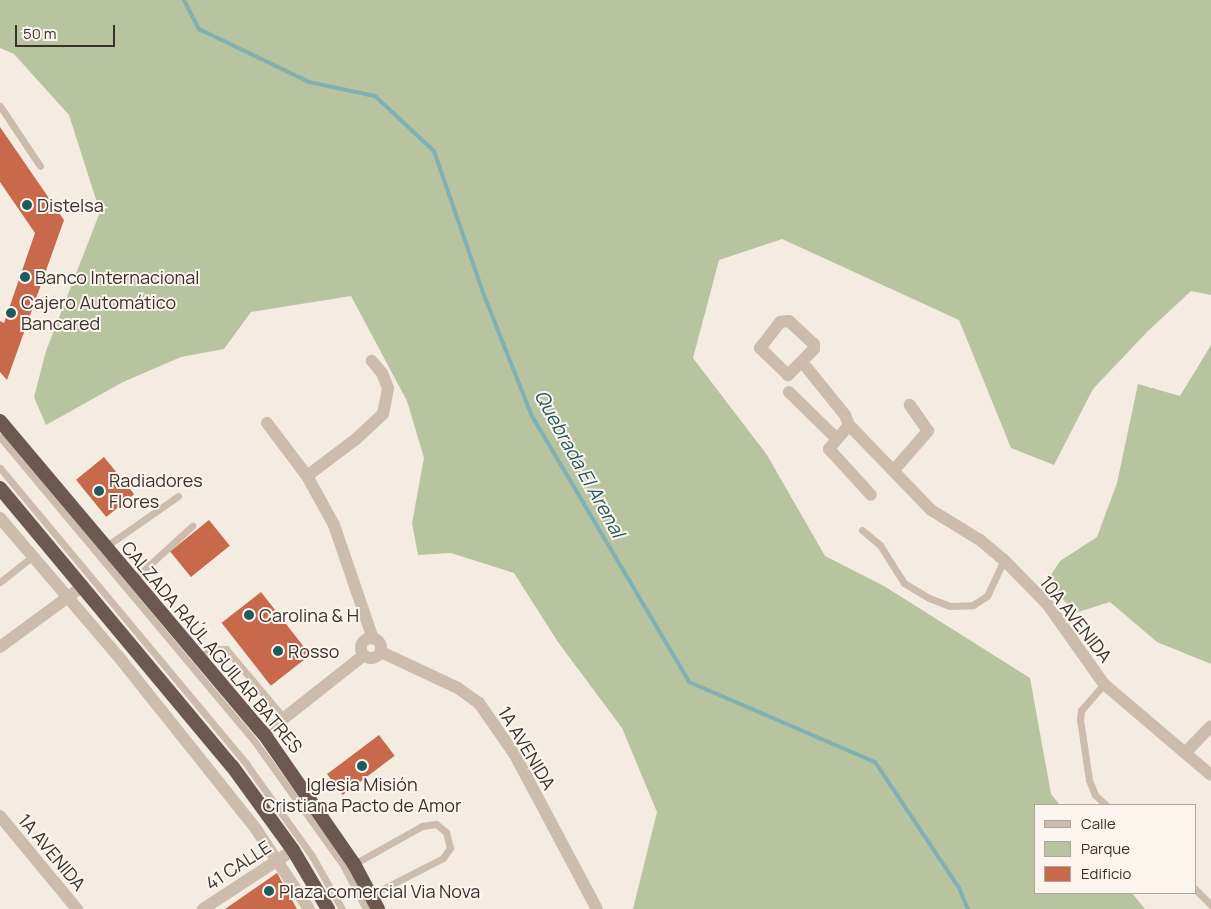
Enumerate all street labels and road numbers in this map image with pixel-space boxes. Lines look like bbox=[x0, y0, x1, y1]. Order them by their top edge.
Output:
street label: CALZADA RAÚL AGUILAR BATRES bbox=[117, 536, 307, 758]
street label: 10A AVENIDA bbox=[1035, 571, 1117, 667]
street label: 1A AVENIDA bbox=[494, 703, 560, 793]
street label: 1A AVENIDA bbox=[14, 809, 90, 895]
street label: 41 CALLE bbox=[201, 836, 275, 894]

